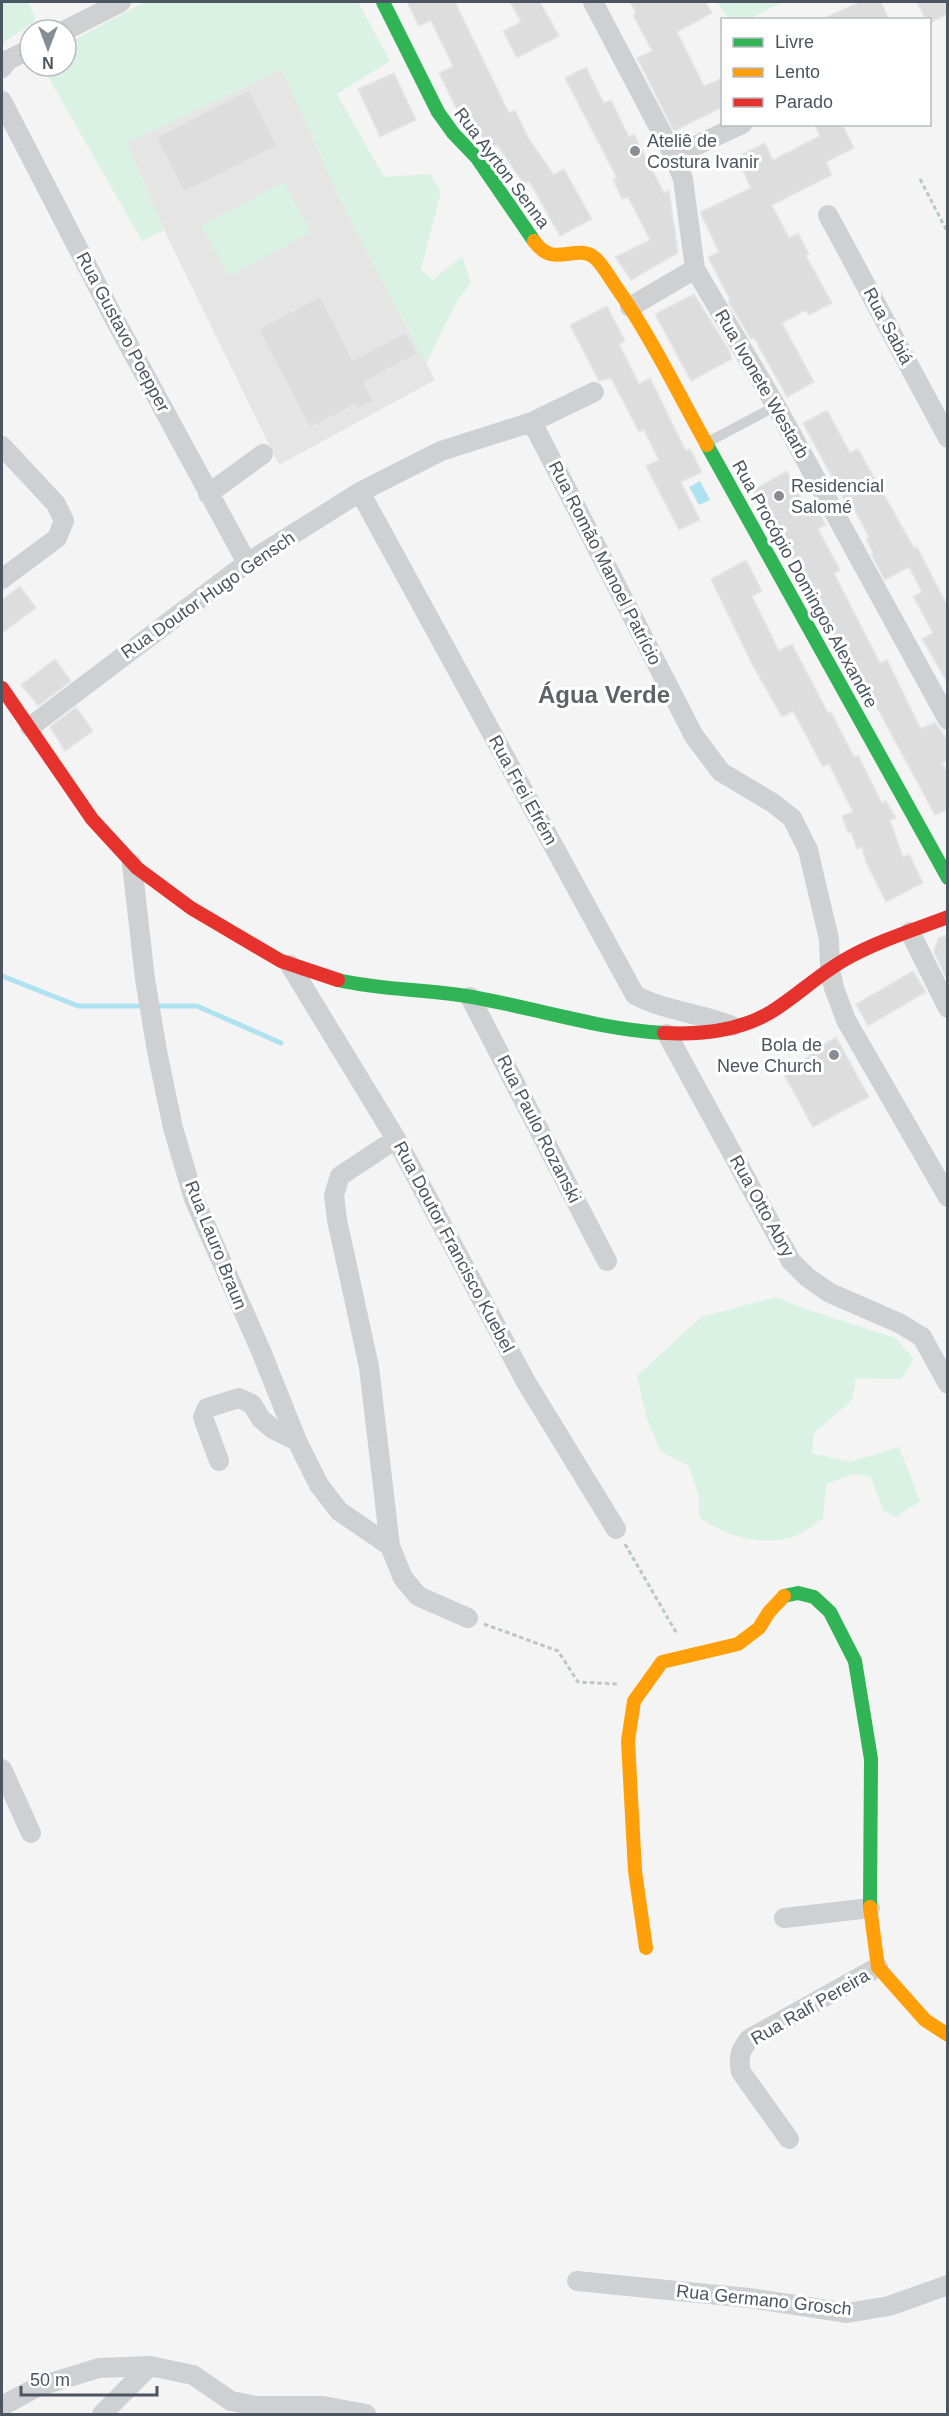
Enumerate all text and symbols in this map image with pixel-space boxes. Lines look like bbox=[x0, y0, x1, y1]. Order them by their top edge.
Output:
north arrow bbox=[18, 18, 78, 78]
legend bbox=[721, 18, 931, 126]
text: Livre bbox=[775, 32, 814, 52]
text: N bbox=[42, 54, 54, 71]
text: Lento bbox=[775, 62, 820, 82]
text: Parado bbox=[775, 92, 833, 112]
street label: Rua Ayrton Senna bbox=[450, 104, 554, 233]
place label: Ateliê de Costura Ivanir bbox=[647, 131, 759, 172]
marker: Ateliê de Costura Ivanir bbox=[628, 144, 642, 158]
street label: Rua Gustavo Poepper bbox=[72, 249, 174, 415]
street label: Rua Sabiá bbox=[859, 284, 917, 369]
street label: Rua Ivonete Westarb bbox=[711, 306, 813, 462]
street label: Rua Procópio Domingos Alexandre bbox=[728, 457, 882, 711]
street label: Rua Romão Manoel Patrício bbox=[545, 458, 665, 668]
place label: Residencial Salomé bbox=[791, 476, 884, 517]
marker: Residencial Salomé bbox=[772, 489, 786, 503]
street label: Rua Doutor Hugo Gensch bbox=[117, 527, 299, 663]
district label: Água Verde bbox=[538, 681, 670, 708]
street label: Rua Frei Efrém bbox=[485, 732, 561, 848]
place label: Bola de Neve Church bbox=[717, 1035, 822, 1076]
marker: Bola de Neve Church bbox=[827, 1048, 841, 1062]
street label: Rua Paulo Rozanski bbox=[493, 1052, 585, 1206]
street label: Rua Doutor Francisco Kuebel bbox=[390, 1138, 518, 1356]
street label: Rua Otto Abry bbox=[726, 1152, 798, 1260]
street label: Rua Lauro Braun bbox=[181, 1178, 251, 1312]
street label: Rua Ralf Pereira bbox=[747, 1965, 873, 2049]
street label: Rua Germano Grosch bbox=[675, 2281, 853, 2319]
scale bar bbox=[21, 2359, 158, 2397]
text: 50 m bbox=[30, 2370, 70, 2390]

